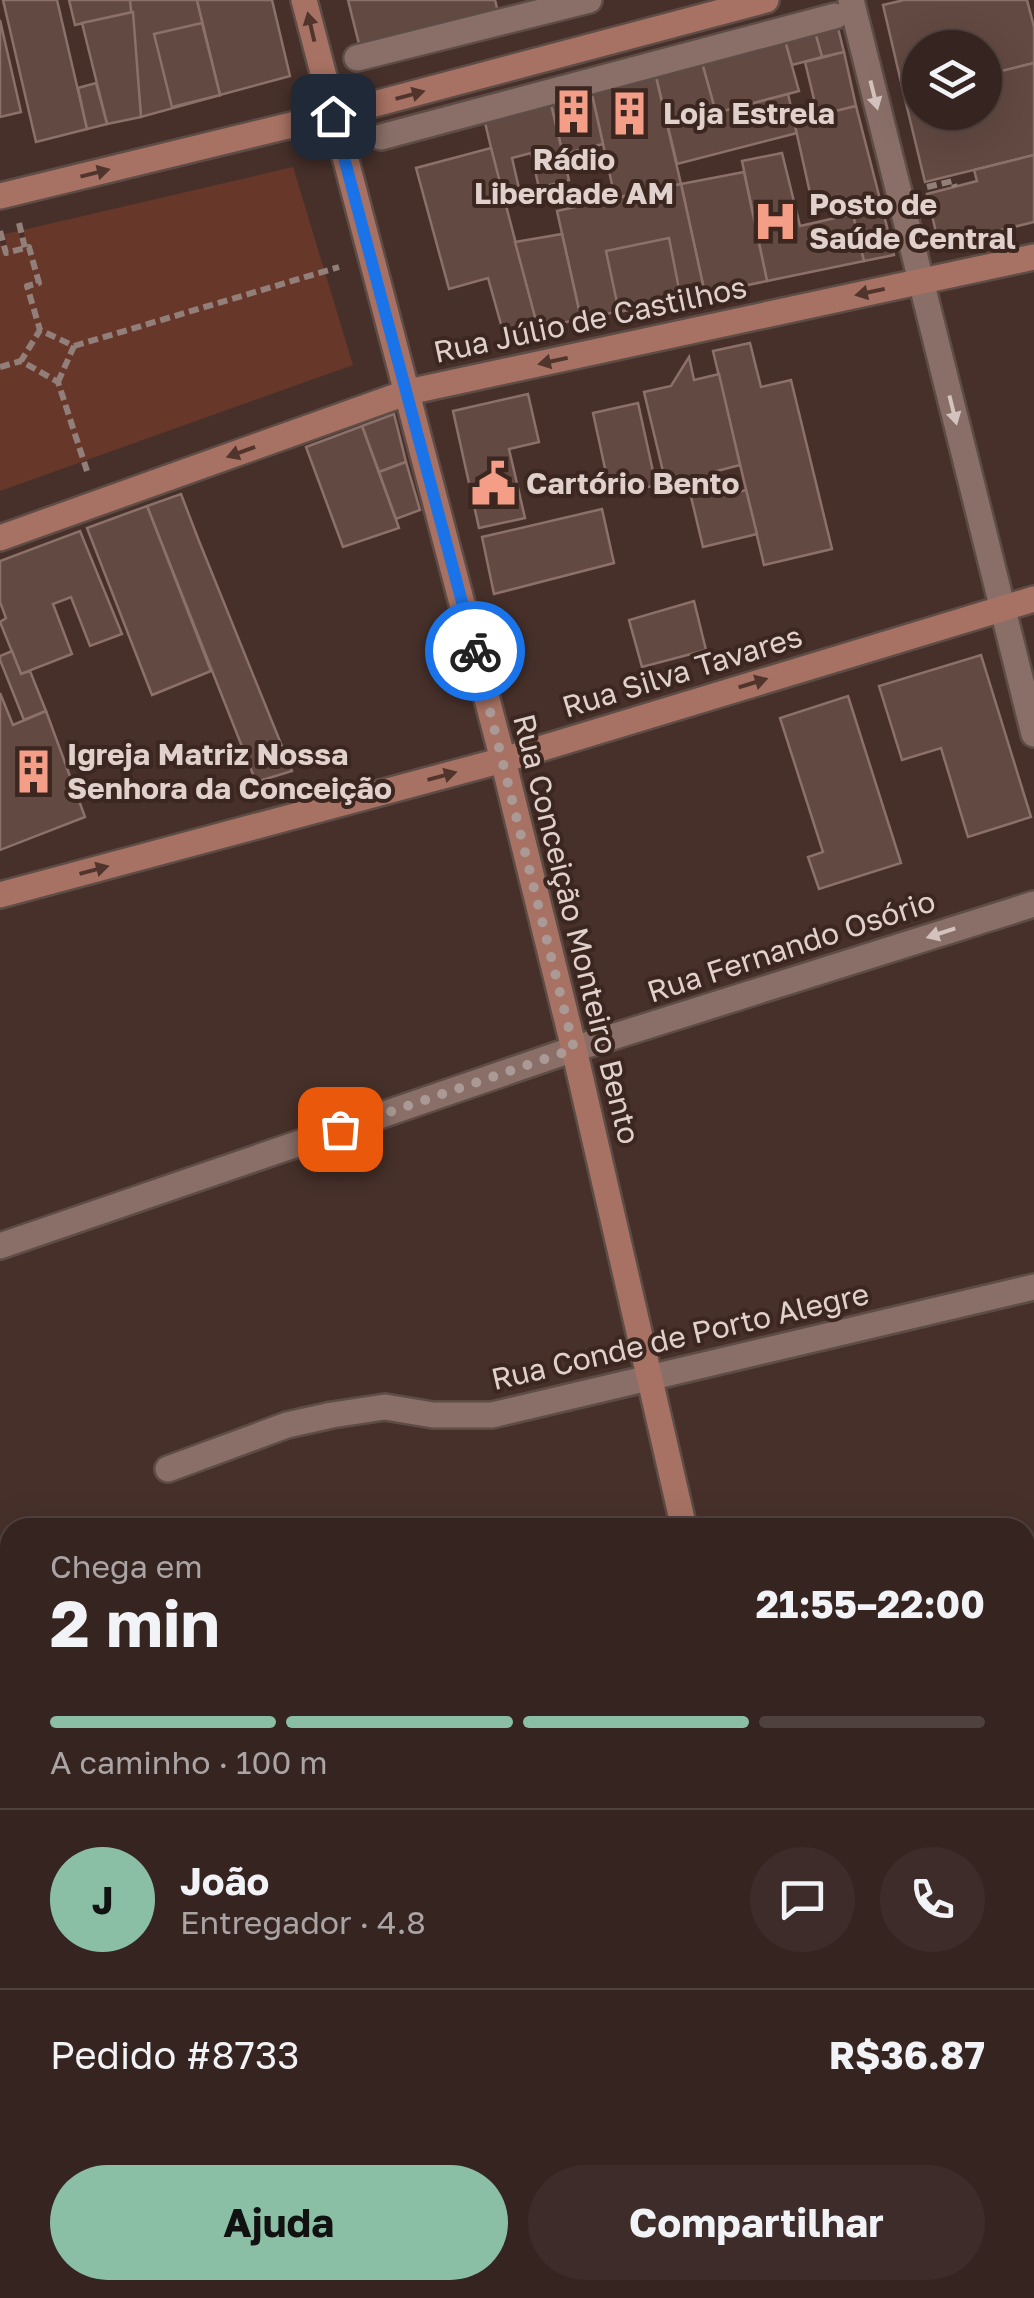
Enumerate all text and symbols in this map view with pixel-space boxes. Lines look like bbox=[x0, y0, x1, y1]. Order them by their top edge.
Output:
one-way arrow bbox=[303, 11, 318, 42]
map controls bbox=[902, 30, 1002, 130]
button: layers bbox=[902, 30, 1002, 130]
pin bbox=[291, 74, 376, 159]
one-way arrow bbox=[867, 80, 883, 111]
one-way arrow bbox=[395, 86, 426, 102]
building icon: Rádio Liberdade AM bbox=[550, 88, 598, 136]
icon: home bbox=[306, 89, 361, 144]
building icon: Loja Estrela bbox=[606, 89, 654, 137]
place label: Loja Estrela bbox=[663, 95, 835, 131]
place label: Rádio Liberdade AM bbox=[474, 141, 674, 211]
one-way arrow bbox=[80, 165, 111, 180]
place label: Posto de Saúde Central bbox=[809, 186, 1016, 256]
hospital icon: Posto de Saúde Central bbox=[752, 197, 800, 245]
street label: Rua Júlio de Castilhos bbox=[430, 268, 750, 370]
one-way arrow bbox=[854, 285, 885, 300]
one-way arrow bbox=[537, 354, 568, 369]
one-way arrow bbox=[945, 395, 961, 426]
one-way arrow bbox=[226, 445, 256, 460]
public building icon: Cartório Bento bbox=[469, 459, 517, 507]
place label: Cartório Bento bbox=[526, 465, 739, 501]
courier bbox=[425, 601, 525, 701]
street label: Rua Silva Tavares bbox=[558, 617, 806, 725]
icon: bike bbox=[448, 624, 503, 679]
one-way arrow bbox=[738, 675, 769, 690]
street label: Rua Conceição Monteiro Bento bbox=[506, 710, 648, 1148]
place label: Igreja Matriz Nossa Senhora da Conceição bbox=[67, 736, 392, 806]
building icon: Igreja Matriz Nossa Senhora da Conceição bbox=[10, 747, 58, 795]
one-way arrow bbox=[427, 768, 458, 784]
one-way arrow bbox=[79, 861, 110, 877]
street label: Rua Fernando Osório bbox=[642, 882, 940, 1010]
one-way arrow bbox=[925, 926, 956, 941]
pin bbox=[298, 1087, 383, 1172]
icon: bag bbox=[313, 1102, 368, 1157]
street label: Rua Conde de Porto Alegre bbox=[488, 1275, 872, 1397]
text: Chega em bbox=[50, 1547, 203, 1585]
text: 21:55–22:00 bbox=[756, 1581, 985, 1626]
text: 2 min bbox=[50, 1583, 220, 1661]
text: A caminho · 100 m bbox=[50, 1743, 328, 1781]
button: chat bbox=[750, 1847, 855, 1952]
button: phone bbox=[880, 1847, 985, 1952]
text: João bbox=[180, 1858, 269, 1903]
text: J bbox=[92, 1877, 113, 1922]
text: Entregador · 4.8 bbox=[180, 1903, 426, 1941]
text: Pedido #8733 bbox=[50, 2032, 299, 2077]
text: R$36.87 bbox=[829, 2032, 985, 2077]
button: Ajuda bbox=[50, 2165, 508, 2280]
button: Compartilhar bbox=[528, 2165, 985, 2280]

